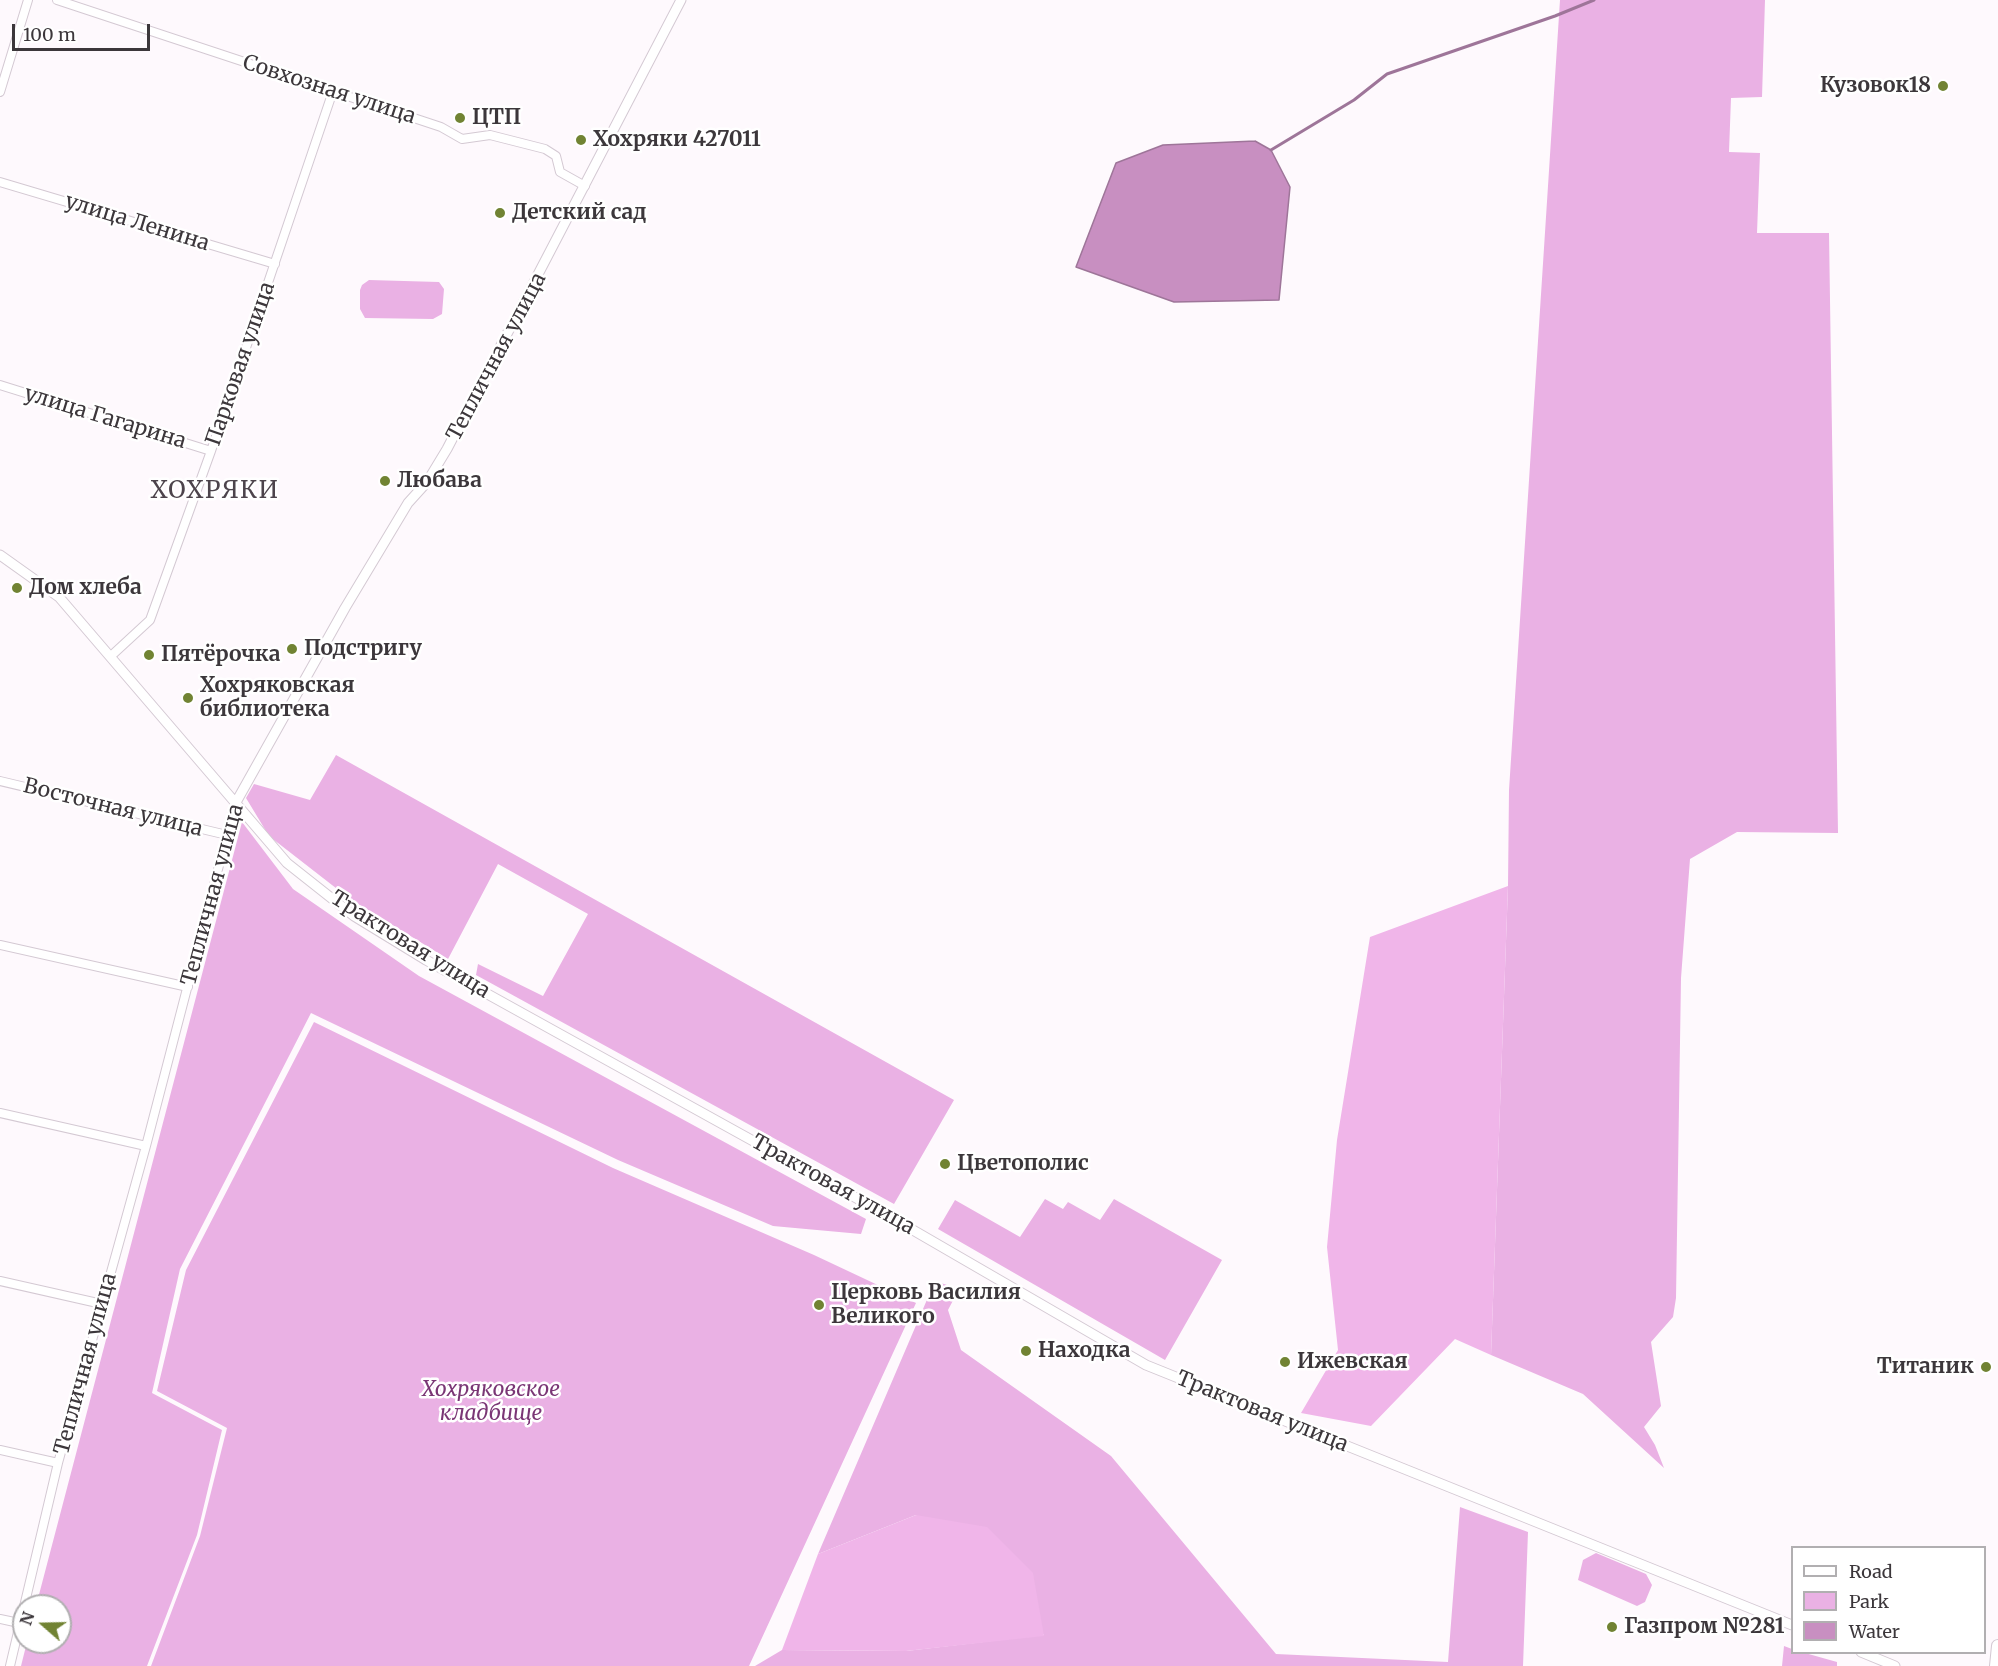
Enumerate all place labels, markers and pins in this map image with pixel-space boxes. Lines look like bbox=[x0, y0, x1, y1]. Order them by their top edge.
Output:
place label: Кузовок18 bbox=[1820, 73, 1931, 99]
marker: Кузовок18 bbox=[1936, 79, 1950, 93]
place label: ЦТП bbox=[472, 105, 521, 131]
marker: ЦТП bbox=[453, 111, 467, 125]
place label: Хохряки 427011 bbox=[593, 127, 761, 153]
marker: Хохряки 427011 bbox=[574, 133, 588, 147]
place label: Детский сад bbox=[512, 200, 647, 226]
marker: Детский сад bbox=[493, 206, 507, 220]
place label: Любава bbox=[397, 468, 482, 494]
marker: Любава bbox=[378, 474, 392, 488]
place label: Дом хлеба bbox=[29, 575, 142, 601]
marker: Дом хлеба bbox=[10, 581, 24, 595]
place label: Подстригу bbox=[304, 636, 422, 662]
place label: Пятёрочка bbox=[161, 642, 280, 668]
marker: Подстригу bbox=[285, 642, 299, 656]
marker: Пятёрочка bbox=[142, 648, 156, 662]
place label: Хохряковская библиотека bbox=[200, 673, 355, 723]
marker: Хохряковская библиотека bbox=[181, 691, 195, 705]
place label: Цветополис bbox=[957, 1151, 1089, 1177]
marker: Цветополис bbox=[938, 1157, 952, 1171]
place label: Церковь Василия Великого bbox=[831, 1280, 1021, 1330]
marker: Церковь Василия Великого bbox=[812, 1298, 826, 1312]
place label: Находка bbox=[1038, 1338, 1131, 1364]
marker: Находка bbox=[1019, 1344, 1033, 1358]
place label: Ижевская bbox=[1297, 1349, 1408, 1375]
place label: Титаник bbox=[1877, 1354, 1974, 1380]
marker: Ижевская bbox=[1278, 1355, 1292, 1369]
marker: Титаник bbox=[1979, 1360, 1993, 1374]
place label: Газпром №281 bbox=[1624, 1614, 1785, 1640]
marker: Газпром №281 bbox=[1605, 1620, 1619, 1634]

